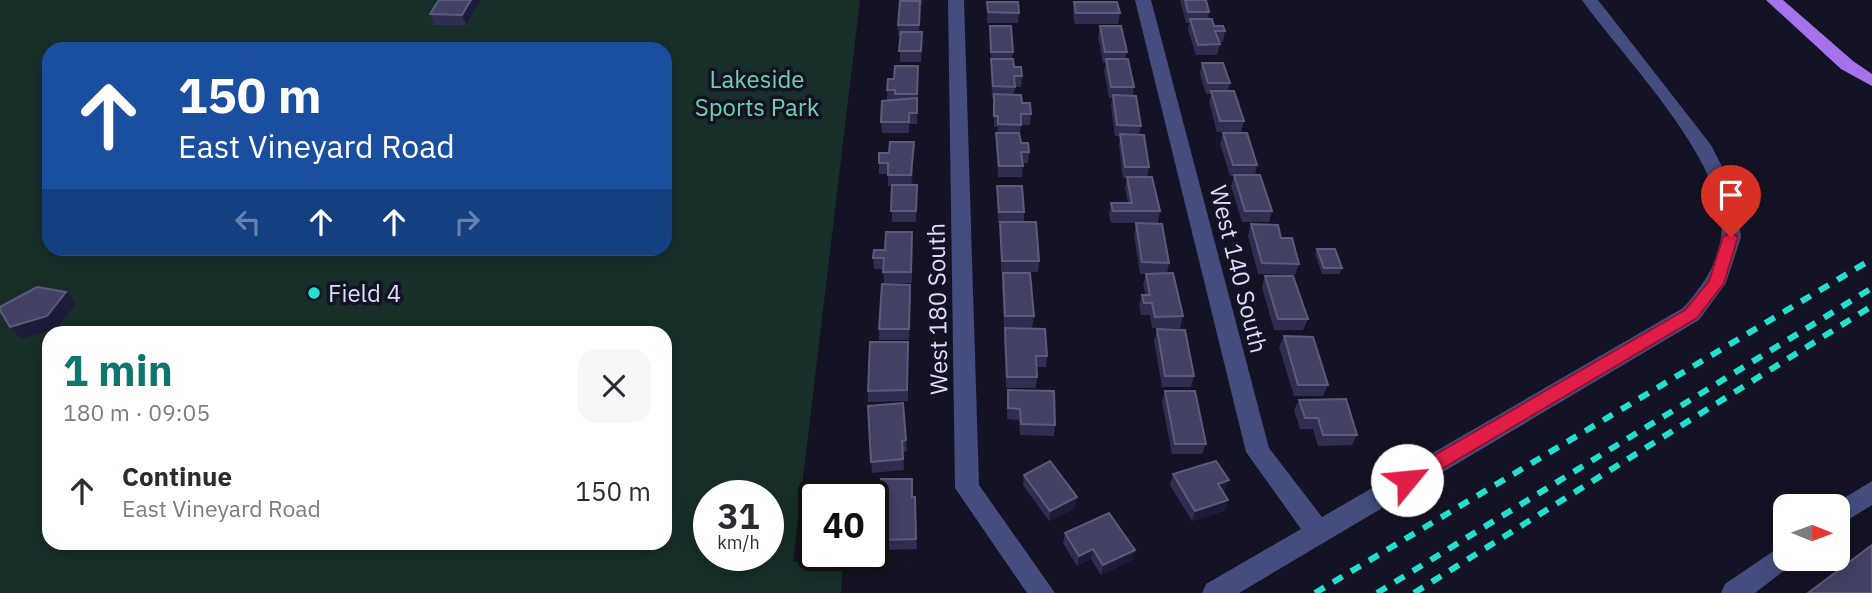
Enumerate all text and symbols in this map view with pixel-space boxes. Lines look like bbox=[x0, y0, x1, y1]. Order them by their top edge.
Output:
text: 150 m bbox=[178, 63, 322, 126]
park label: Lakeside Sports Park bbox=[695, 63, 820, 123]
icon: ahead bbox=[63, 70, 154, 161]
text: East Vineyard Road bbox=[178, 125, 455, 167]
pin bbox=[1701, 165, 1761, 237]
icon: arrive bbox=[1712, 176, 1750, 214]
street label: West 140 South bbox=[1203, 182, 1275, 356]
icon: left bbox=[229, 203, 267, 241]
icon: ahead bbox=[302, 203, 340, 241]
icon: ahead bbox=[375, 203, 413, 241]
icon: right bbox=[448, 203, 486, 241]
street label: West 180 South bbox=[920, 223, 954, 395]
place label: Field 4 bbox=[328, 277, 401, 309]
marker: Field 4 bbox=[306, 285, 322, 301]
text: 1 min bbox=[63, 343, 173, 398]
button: close bbox=[577, 349, 651, 423]
text: 180 m · 09:05 bbox=[63, 397, 210, 427]
position arrow bbox=[1370, 443, 1444, 517]
text: Continue bbox=[122, 459, 232, 493]
icon: ahead bbox=[63, 472, 101, 510]
text: 150 m bbox=[575, 474, 651, 508]
speed limit sign: 40 bbox=[798, 480, 889, 571]
text: East Vineyard Road bbox=[122, 493, 321, 523]
text: 31 bbox=[717, 493, 760, 539]
north arrow bbox=[1773, 494, 1850, 570]
map controls bbox=[1773, 494, 1850, 571]
text: km/h bbox=[717, 531, 760, 554]

